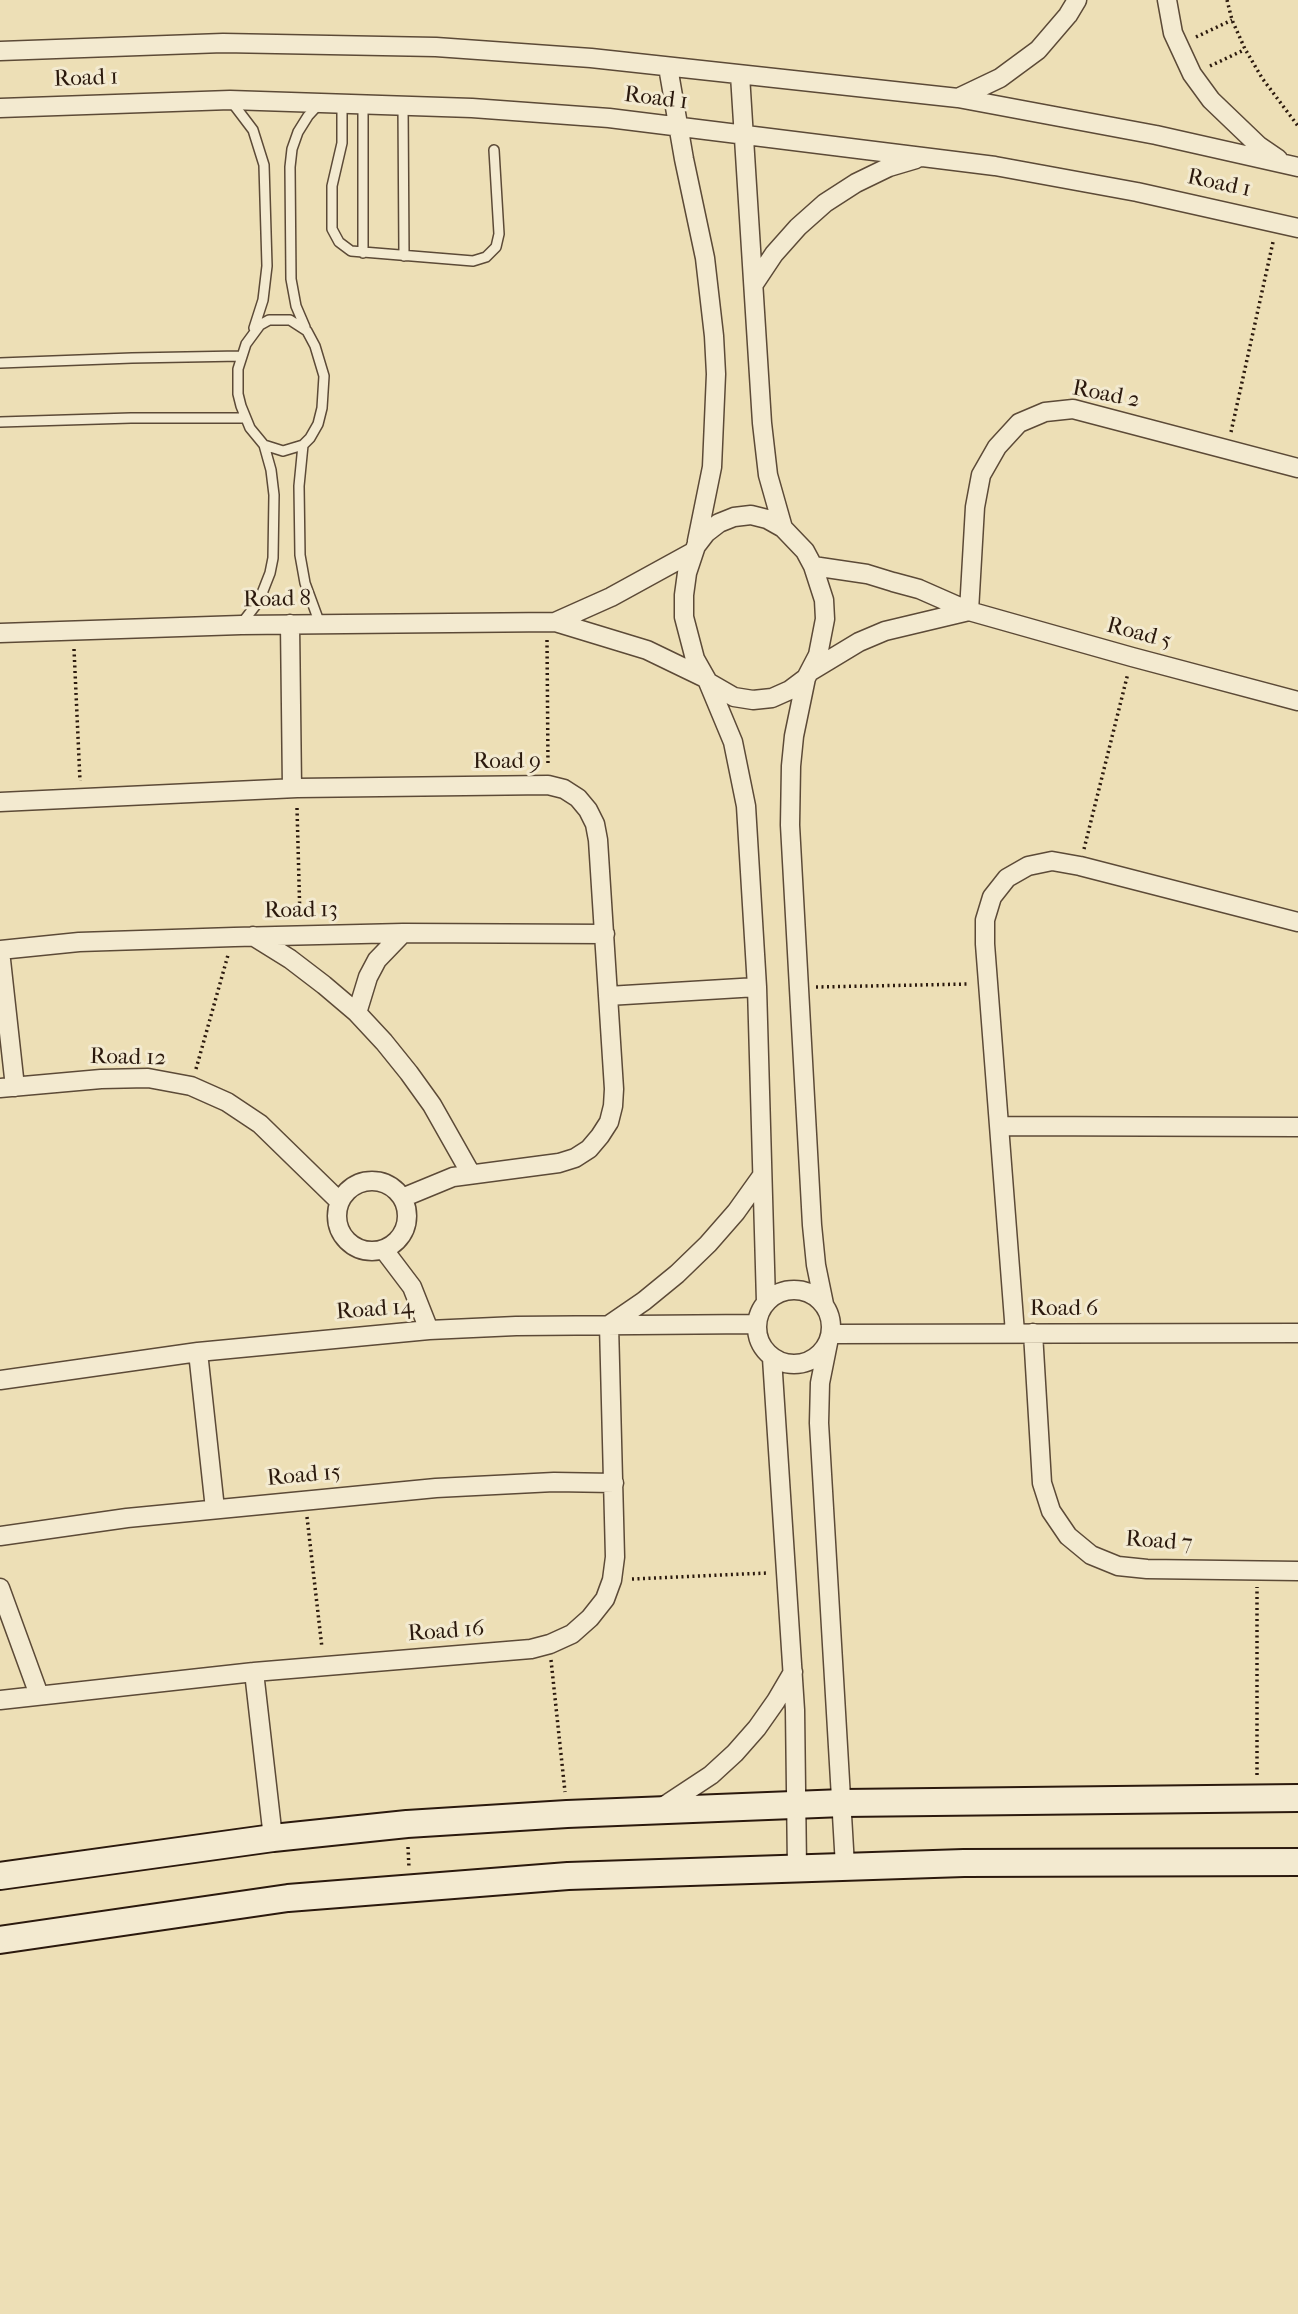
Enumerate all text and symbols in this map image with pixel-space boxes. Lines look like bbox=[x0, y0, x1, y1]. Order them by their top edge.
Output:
street label: Road 1 bbox=[53, 64, 119, 94]
street label: Road 1 bbox=[622, 81, 690, 117]
street label: Road 1 bbox=[1185, 164, 1253, 204]
street label: Road 2 bbox=[1070, 375, 1142, 415]
street label: Road 8 bbox=[243, 586, 311, 614]
street label: Road 5 bbox=[1104, 612, 1174, 656]
street label: Road 9 bbox=[473, 748, 541, 776]
street label: Road 13 bbox=[264, 897, 338, 925]
street label: Road 12 bbox=[90, 1044, 166, 1072]
street label: Road 14 bbox=[335, 1294, 415, 1326]
street label: Road 6 bbox=[1030, 1295, 1098, 1323]
street label: Road 15 bbox=[266, 1459, 342, 1493]
street label: Road 7 bbox=[1125, 1526, 1193, 1558]
street label: Road 16 bbox=[407, 1616, 485, 1648]

